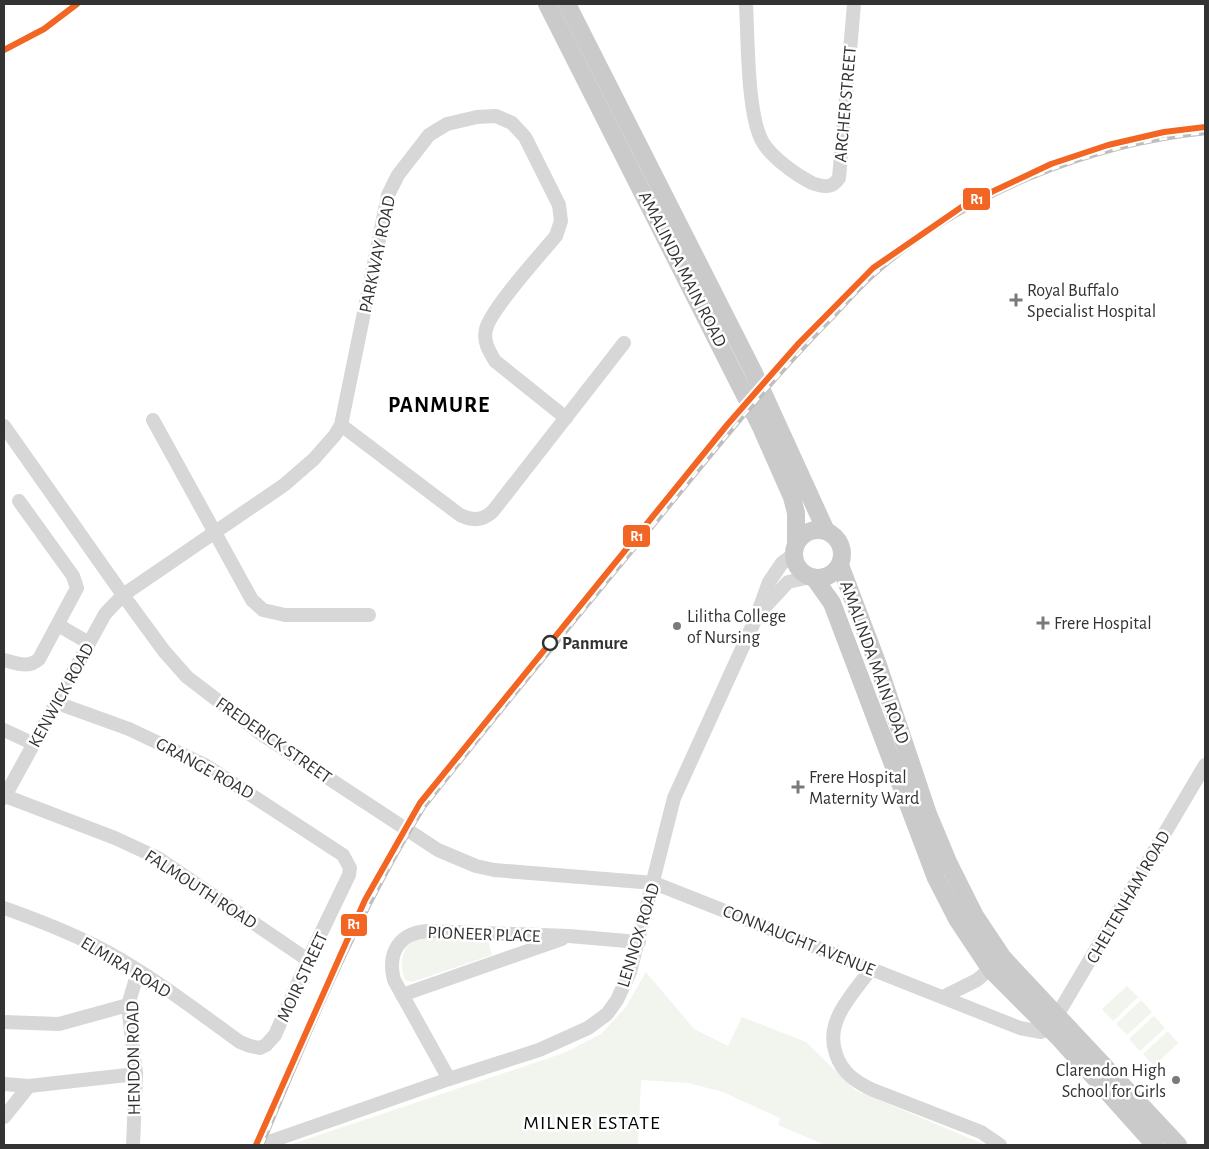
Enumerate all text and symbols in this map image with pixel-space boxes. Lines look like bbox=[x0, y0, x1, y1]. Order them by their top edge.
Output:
street label: ARCHER STREET bbox=[832, 45, 860, 163]
line badge: R1 bbox=[962, 187, 991, 211]
street label: AMALINDA MAIN ROAD bbox=[635, 189, 729, 350]
text: R1 bbox=[970, 193, 984, 207]
street label: PARKWAY ROAD bbox=[357, 194, 399, 314]
place label: Royal Buffalo Specialist Hospital bbox=[1027, 282, 1156, 321]
marker: Royal Buffalo Specialist Hospital bbox=[1009, 293, 1023, 307]
district label: PANMURE bbox=[388, 394, 490, 416]
line badge: R1 bbox=[622, 524, 651, 548]
text: R1 bbox=[630, 530, 644, 544]
street label: AMALINDA MAIN ROAD bbox=[836, 578, 912, 746]
place label: Lilitha College of Nursing bbox=[687, 608, 786, 647]
place label: Frere Hospital bbox=[1054, 615, 1152, 633]
marker: Frere Hospital bbox=[1036, 616, 1050, 630]
marker: Lilitha College of Nursing bbox=[671, 620, 683, 632]
marker: Panmure bbox=[542, 635, 558, 651]
place label: Panmure bbox=[562, 635, 628, 653]
street label: KENWICK ROAD bbox=[26, 640, 98, 751]
street label: FREDERICK STREET bbox=[212, 694, 335, 787]
street label: GRANGE ROAD bbox=[153, 735, 256, 803]
place label: Frere Hospital Maternity Ward bbox=[809, 769, 919, 808]
marker: Frere Hospital Maternity Ward bbox=[791, 780, 805, 794]
street label: CHELTENHAM ROAD bbox=[1084, 828, 1174, 967]
street label: FALMOUTH ROAD bbox=[141, 847, 260, 933]
street label: LENNOX ROAD bbox=[615, 881, 663, 990]
street label: CONNAUGHT AVENUE bbox=[720, 902, 878, 980]
line badge: R1 bbox=[340, 913, 368, 937]
text: R1 bbox=[347, 918, 361, 932]
street label: PIONEER PLACE bbox=[427, 924, 541, 946]
street label: MOIR STREET bbox=[274, 930, 332, 1025]
street label: ELMIRA ROAD bbox=[77, 934, 174, 1002]
street label: HENDON ROAD bbox=[124, 1001, 144, 1115]
place label: Clarendon High School for Girls bbox=[1056, 1062, 1166, 1101]
marker: Clarendon High School for Girls bbox=[1170, 1074, 1182, 1086]
district label: MILNER ESTATE bbox=[523, 1113, 661, 1133]

